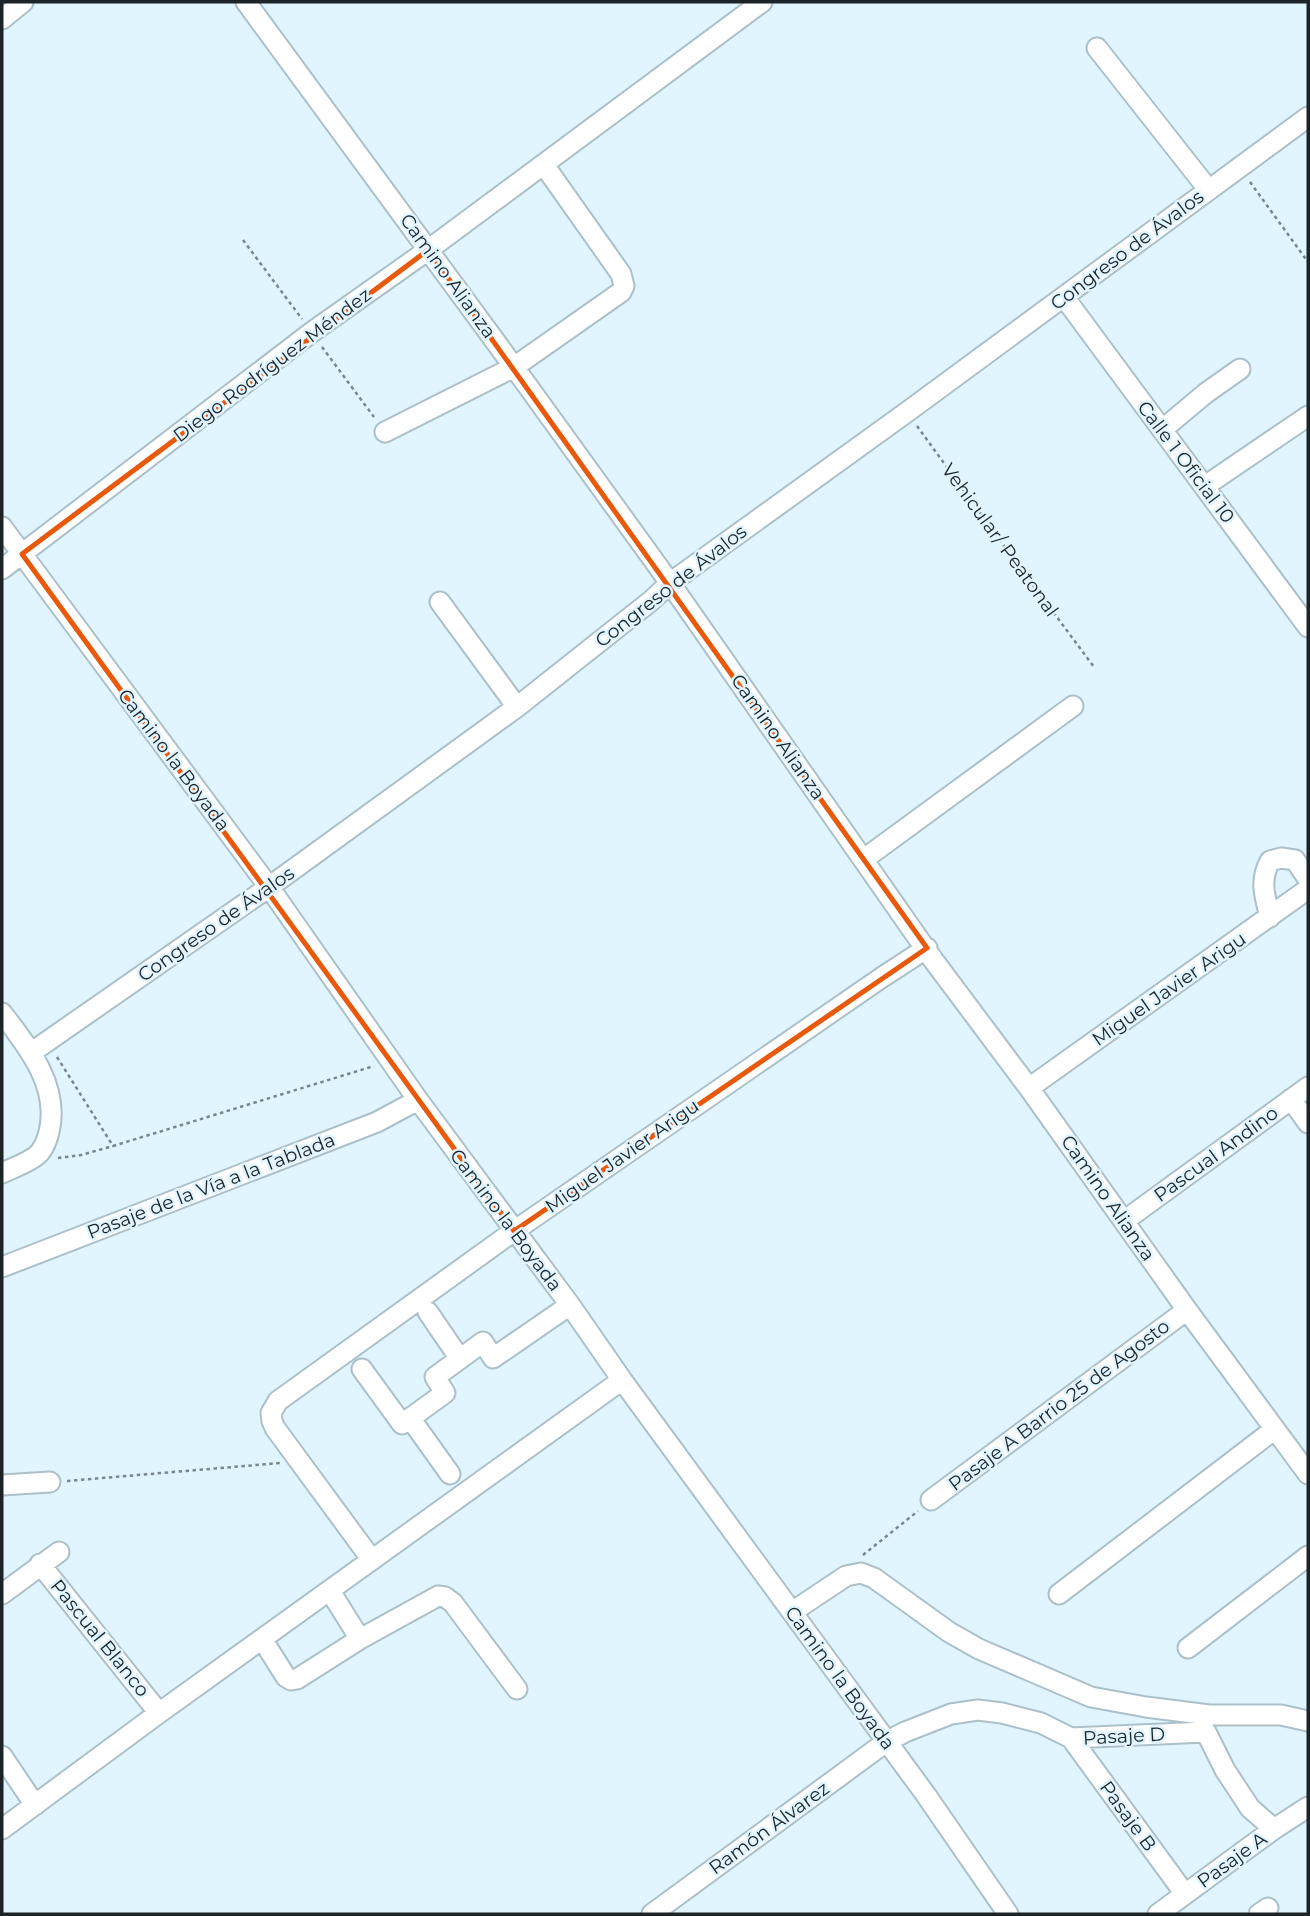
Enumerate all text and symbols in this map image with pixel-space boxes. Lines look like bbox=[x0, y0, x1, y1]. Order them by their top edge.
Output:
street label: Congreso de Ávalos bbox=[1046, 185, 1208, 315]
street label: Camino Alianza bbox=[395, 209, 501, 343]
street label: Diego Rodríguez Méndez bbox=[169, 283, 375, 447]
street label: Calle 1 Oficial 10 bbox=[1133, 396, 1239, 528]
street label: Vehicular/ Peatonal bbox=[937, 459, 1063, 621]
street label: Congreso de Ávalos bbox=[591, 520, 751, 652]
street label: Camino Alianza bbox=[726, 670, 830, 804]
street label: Camino la Boyada bbox=[113, 684, 235, 836]
street label: Congreso de Ávalos bbox=[133, 861, 299, 987]
street label: Miguel Javier Arigu bbox=[1088, 927, 1250, 1051]
street label: Miguel Javier Arigu bbox=[541, 1094, 703, 1218]
street label: Pascual Andino bbox=[1149, 1101, 1283, 1207]
street label: Pasaje de la Vía a la Tablada bbox=[84, 1128, 338, 1244]
street label: Camino Alianza bbox=[1056, 1131, 1160, 1265]
street label: Camino la Boyada bbox=[445, 1144, 567, 1296]
street label: Pasaje A Barrio 25 de Agosto bbox=[944, 1314, 1174, 1496]
street label: Pascual Blanco bbox=[46, 1575, 154, 1701]
street label: Camino la Boyada bbox=[780, 1602, 900, 1754]
street label: Pasaje D bbox=[1082, 1722, 1166, 1750]
street label: Pasaje B bbox=[1095, 1776, 1161, 1856]
street label: Ramón Álvarez bbox=[704, 1777, 834, 1879]
street label: Pasaje A bbox=[1193, 1827, 1272, 1893]

